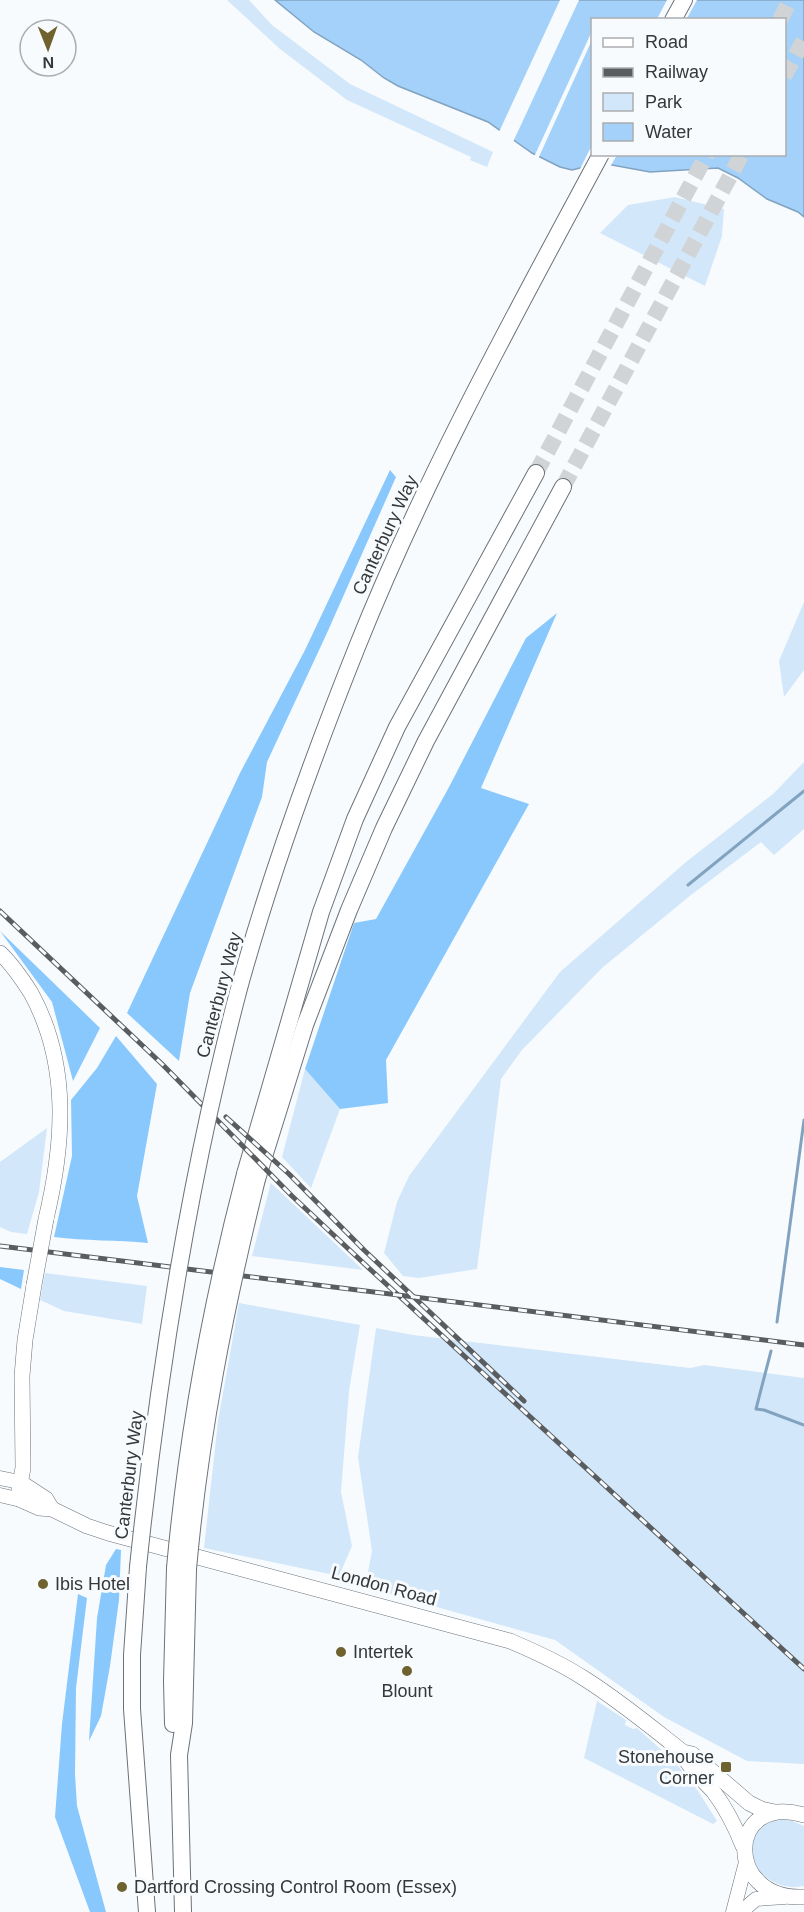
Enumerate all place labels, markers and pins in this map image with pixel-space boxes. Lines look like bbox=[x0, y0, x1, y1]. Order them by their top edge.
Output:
place label: Ibis Hotel bbox=[55, 1574, 130, 1594]
marker: Ibis Hotel bbox=[36, 1577, 50, 1591]
place label: Intertek bbox=[353, 1642, 414, 1662]
marker: Intertek bbox=[334, 1645, 348, 1659]
marker: Blount bbox=[400, 1664, 414, 1678]
place label: Blount bbox=[381, 1681, 433, 1701]
place label: Stonehouse Corner bbox=[618, 1747, 714, 1788]
marker: Stonehouse Corner bbox=[719, 1760, 733, 1774]
place label: Dartford Crossing Control Room (Essex) bbox=[134, 1877, 457, 1897]
marker: Dartford Crossing Control Room (Essex) bbox=[115, 1880, 129, 1894]

